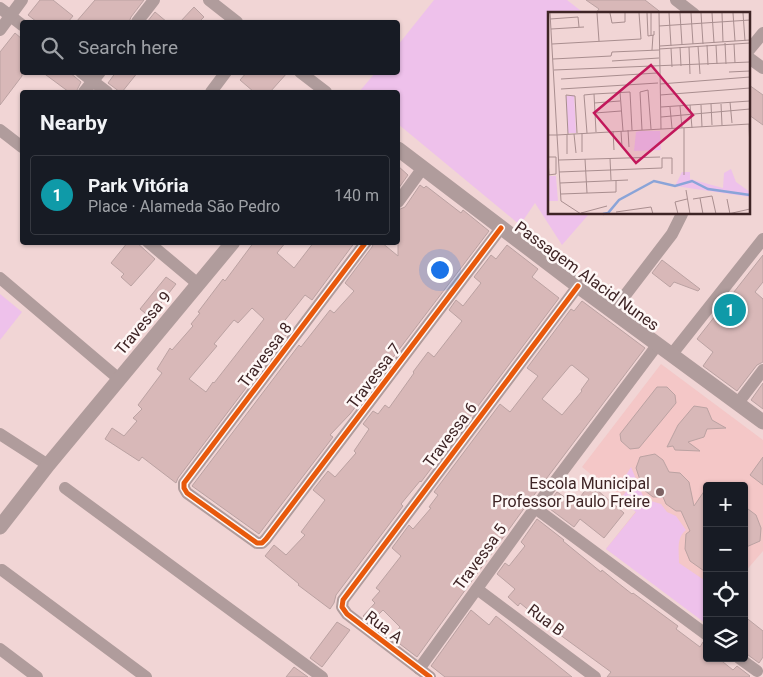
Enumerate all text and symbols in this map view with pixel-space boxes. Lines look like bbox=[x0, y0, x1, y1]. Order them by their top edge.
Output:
inset map bbox=[548, 12, 750, 215]
search box bbox=[20, 20, 400, 75]
icon: search bbox=[38, 34, 66, 62]
text: Search here bbox=[78, 36, 178, 59]
text: Nearby bbox=[40, 111, 107, 135]
text: Park Vitória bbox=[88, 174, 189, 197]
text: 1 bbox=[52, 186, 62, 205]
text: 140 m bbox=[334, 186, 379, 205]
text: Place · Alameda São Pedro bbox=[88, 197, 280, 216]
street label: Passagem Alacid Nunes bbox=[511, 217, 663, 335]
your location bbox=[427, 257, 453, 283]
street label: Travessa 9 bbox=[111, 287, 175, 359]
pin: 1 bbox=[714, 291, 746, 329]
street label: Travessa 8 bbox=[234, 319, 296, 391]
street label: Travessa 7 bbox=[343, 340, 405, 412]
street label: Travessa 6 bbox=[419, 399, 481, 471]
place label: Escola Municipal Professor Paulo Freire bbox=[492, 474, 650, 511]
map controls bbox=[703, 482, 748, 662]
button: + bbox=[703, 482, 748, 527]
marker: Escola Municipal Professor Paulo Freire bbox=[654, 486, 666, 498]
street label: Travessa 5 bbox=[450, 520, 510, 594]
button: − bbox=[703, 527, 748, 572]
button: locate bbox=[703, 572, 748, 617]
street label: Rua B bbox=[524, 600, 568, 640]
street label: Rua A bbox=[362, 607, 407, 647]
button: layers bbox=[703, 617, 748, 662]

